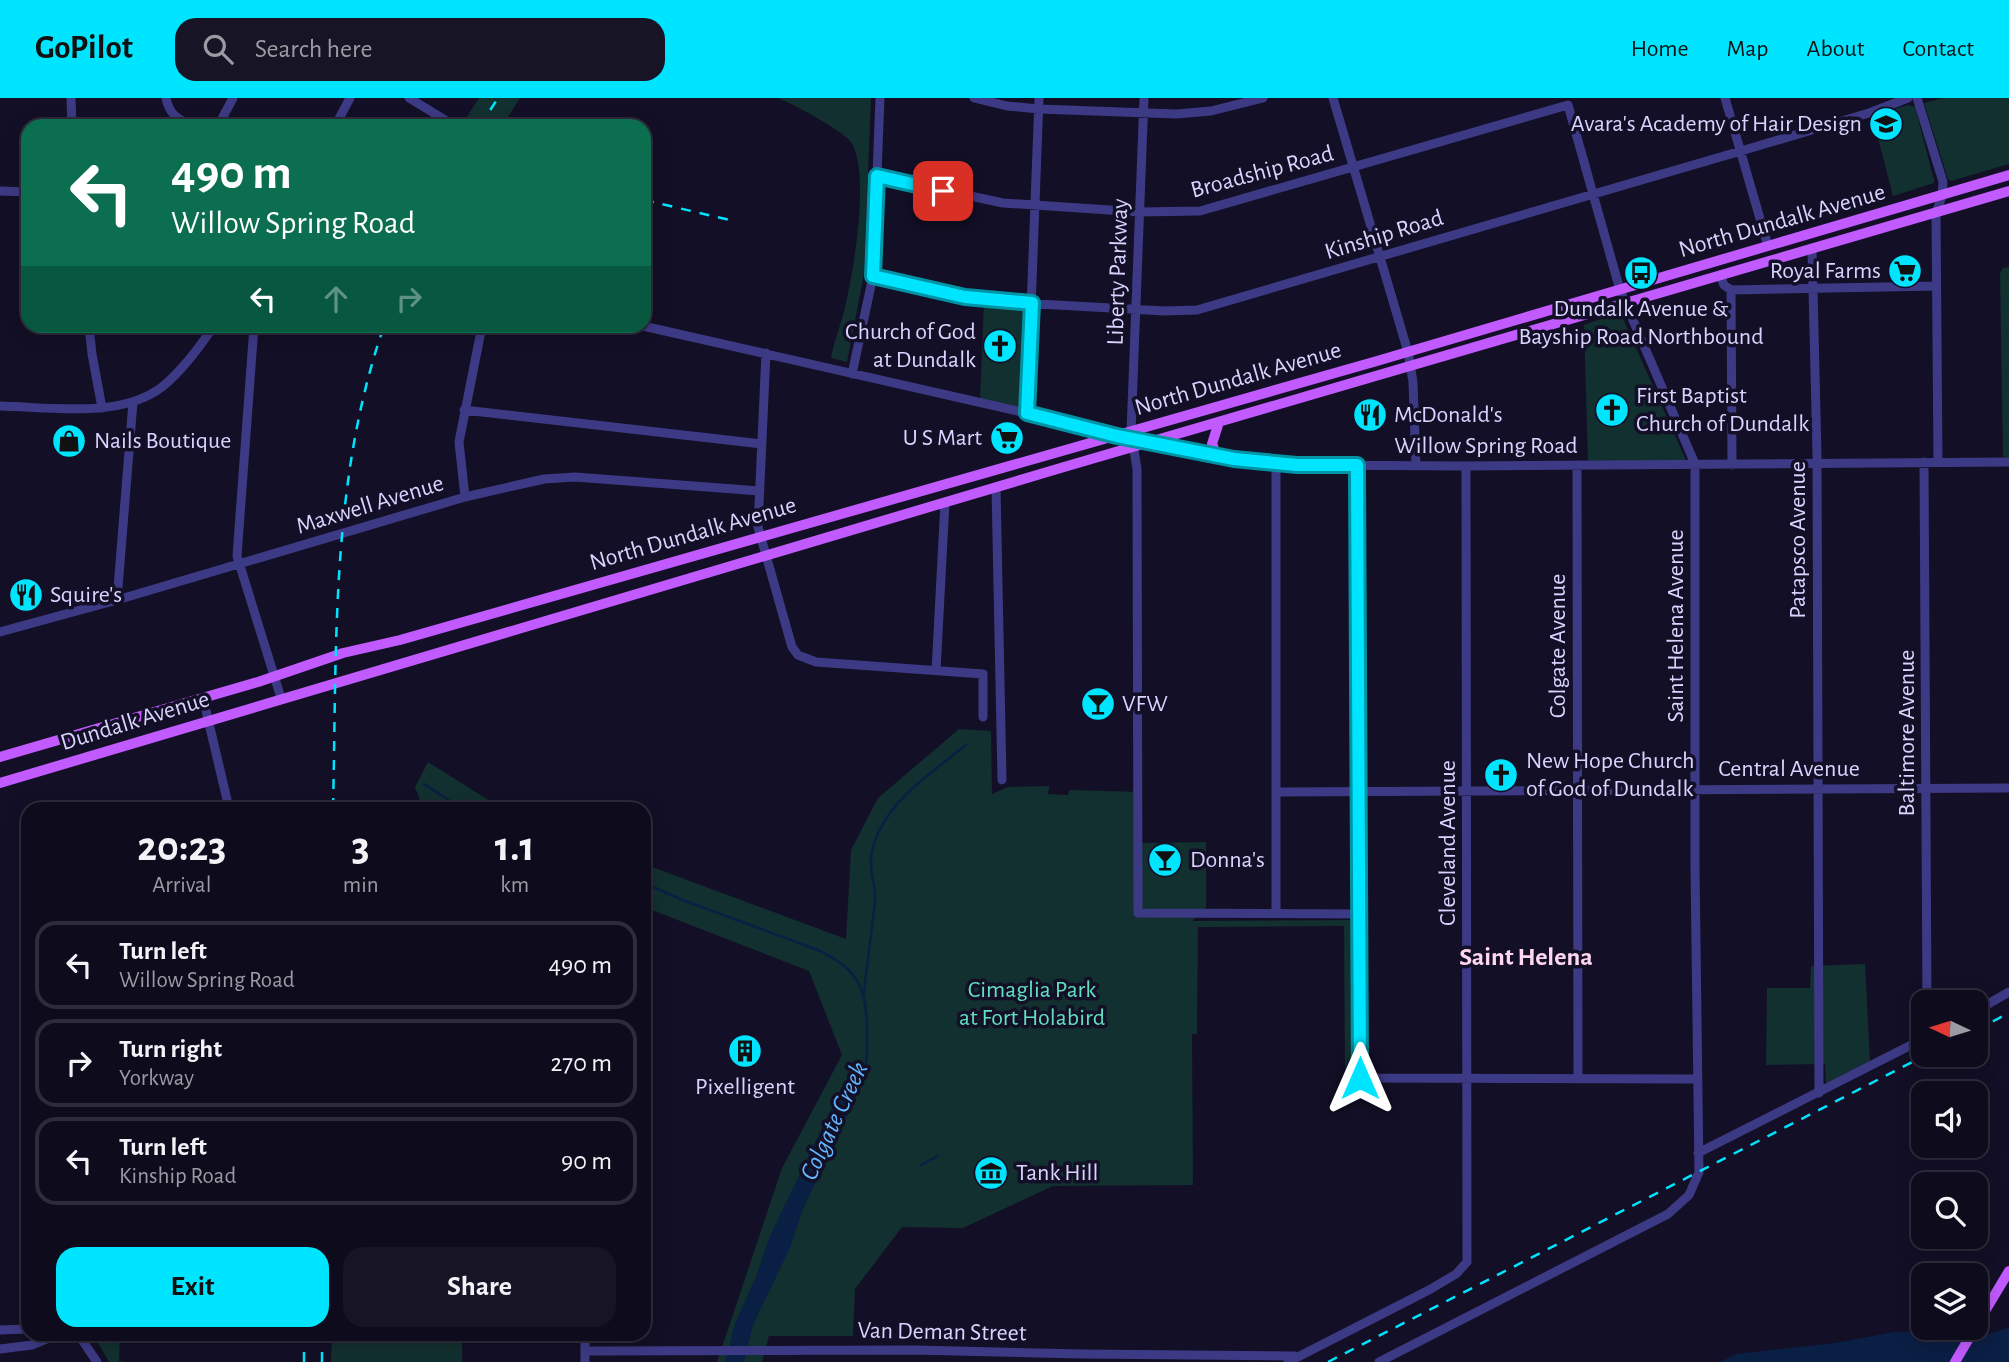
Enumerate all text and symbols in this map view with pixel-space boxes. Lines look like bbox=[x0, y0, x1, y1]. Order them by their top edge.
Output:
search box bbox=[175, 18, 665, 81]
icon: search bbox=[199, 30, 237, 68]
text: GoPilot bbox=[35, 32, 133, 65]
text: Search here bbox=[255, 36, 372, 62]
text: Home bbox=[1631, 37, 1689, 61]
text: Map bbox=[1727, 37, 1769, 61]
text: About bbox=[1807, 37, 1864, 61]
text: Contact bbox=[1902, 37, 1974, 61]
school or university icon: Avara's Academy of Hair Design bbox=[1867, 105, 1905, 143]
place label: Avara's Academy of Hair Design bbox=[1571, 112, 1862, 136]
street label: Broadship Road bbox=[1188, 141, 1336, 203]
icon: left bbox=[56, 147, 147, 238]
text: 490 m bbox=[171, 149, 292, 198]
pin bbox=[913, 161, 973, 221]
icon: arrive bbox=[924, 172, 962, 210]
street label: North Dundalk Avenue bbox=[1676, 180, 1888, 262]
street label: Liberty Parkway bbox=[1103, 198, 1133, 346]
street label: Kinship Road bbox=[1322, 206, 1446, 264]
text: Willow Spring Road bbox=[171, 207, 415, 239]
supermarket icon: Royal Farms bbox=[1886, 252, 1924, 290]
bus stop icon: Dundalk Avenue & Bayship Road Northbound bbox=[1622, 254, 1660, 292]
place label: Royal Farms bbox=[1770, 259, 1881, 283]
icon: left bbox=[244, 280, 282, 318]
icon: ahead bbox=[317, 280, 355, 318]
icon: right bbox=[390, 280, 428, 318]
place label: Dundalk Avenue & Bayship Road Northbound bbox=[1518, 297, 1764, 349]
place label: Church of God at Dundalk bbox=[845, 320, 976, 372]
church icon: Church of God at Dundalk bbox=[981, 327, 1019, 365]
street label: North Dundalk Avenue bbox=[1132, 338, 1344, 420]
place label: First Baptist Church of Dundalk bbox=[1636, 384, 1809, 436]
church icon: First Baptist Church of Dundalk bbox=[1593, 391, 1631, 429]
restaurant icon: McDonald's bbox=[1351, 396, 1389, 434]
place label: McDonald's bbox=[1394, 403, 1503, 427]
supermarket icon: U S Mart bbox=[988, 419, 1026, 457]
shop icon: Nails Boutique bbox=[50, 422, 88, 460]
place label: U S Mart bbox=[903, 426, 982, 450]
place label: Nails Boutique bbox=[94, 429, 231, 453]
street label: Willow Spring Road bbox=[1394, 434, 1578, 458]
street label: Patapsco Avenue bbox=[1786, 461, 1810, 619]
street label: Maxwell Avenue bbox=[293, 471, 447, 539]
street label: North Dundalk Avenue bbox=[587, 493, 799, 575]
street label: Saint Helena Avenue bbox=[1664, 529, 1688, 723]
street label: Colgate Avenue bbox=[1546, 574, 1570, 718]
restaurant icon: Squire's bbox=[7, 576, 45, 614]
place label: Squire's bbox=[50, 583, 122, 607]
street label: Baltimore Avenue bbox=[1895, 650, 1919, 816]
bar icon: VFW bbox=[1079, 685, 1117, 723]
street label: Dundalk Avenue bbox=[58, 687, 212, 755]
place label: VFW bbox=[1122, 692, 1168, 716]
place label: New Hope Church of God of Dundalk bbox=[1526, 749, 1694, 801]
church icon: New Hope Church of God of Dundalk bbox=[1482, 756, 1520, 794]
street label: Central Avenue bbox=[1718, 757, 1860, 781]
street label: Cleveland Avenue bbox=[1436, 760, 1460, 926]
text: 20:23 bbox=[137, 826, 226, 868]
text: 3 bbox=[352, 826, 370, 868]
text: 1.1 bbox=[495, 826, 535, 868]
bar icon: Donna's bbox=[1146, 841, 1184, 879]
place label: Donna's bbox=[1190, 848, 1265, 872]
text: Arrival bbox=[152, 874, 211, 897]
text: min bbox=[343, 874, 379, 897]
text: km bbox=[500, 874, 529, 897]
text: Turn left bbox=[119, 938, 207, 964]
district label: Saint Helena bbox=[1459, 944, 1593, 970]
icon: left bbox=[60, 946, 98, 984]
text: 490 m bbox=[548, 952, 612, 978]
text: Willow Spring Road bbox=[119, 969, 295, 992]
park label: Cimaglia Park at Fort Holabird bbox=[959, 978, 1105, 1030]
north arrow bbox=[1911, 990, 1988, 1068]
map controls bbox=[1911, 990, 1988, 1340]
building icon: Pixelligent bbox=[726, 1032, 764, 1070]
text: Turn right bbox=[119, 1036, 222, 1062]
position arrow bbox=[1323, 1041, 1397, 1115]
icon: right bbox=[60, 1044, 98, 1082]
text: 270 m bbox=[551, 1050, 612, 1076]
water label: Colgate Creek bbox=[795, 1058, 873, 1184]
text: Yorkway bbox=[119, 1067, 194, 1090]
place label: Pixelligent bbox=[695, 1075, 795, 1099]
button: sound bbox=[1911, 1081, 1988, 1158]
text: Turn left bbox=[119, 1134, 207, 1160]
icon: left bbox=[60, 1142, 98, 1180]
text: 90 m bbox=[561, 1148, 612, 1174]
museum icon: Tank Hill bbox=[972, 1154, 1010, 1192]
place label: Tank Hill bbox=[1016, 1161, 1098, 1185]
text: Kinship Road bbox=[119, 1165, 236, 1188]
button: search bbox=[1911, 1172, 1988, 1249]
button: Exit bbox=[56, 1247, 329, 1327]
button: Share bbox=[343, 1247, 616, 1327]
button: layers bbox=[1911, 1263, 1988, 1340]
street label: Van Deman Street bbox=[857, 1319, 1027, 1345]

